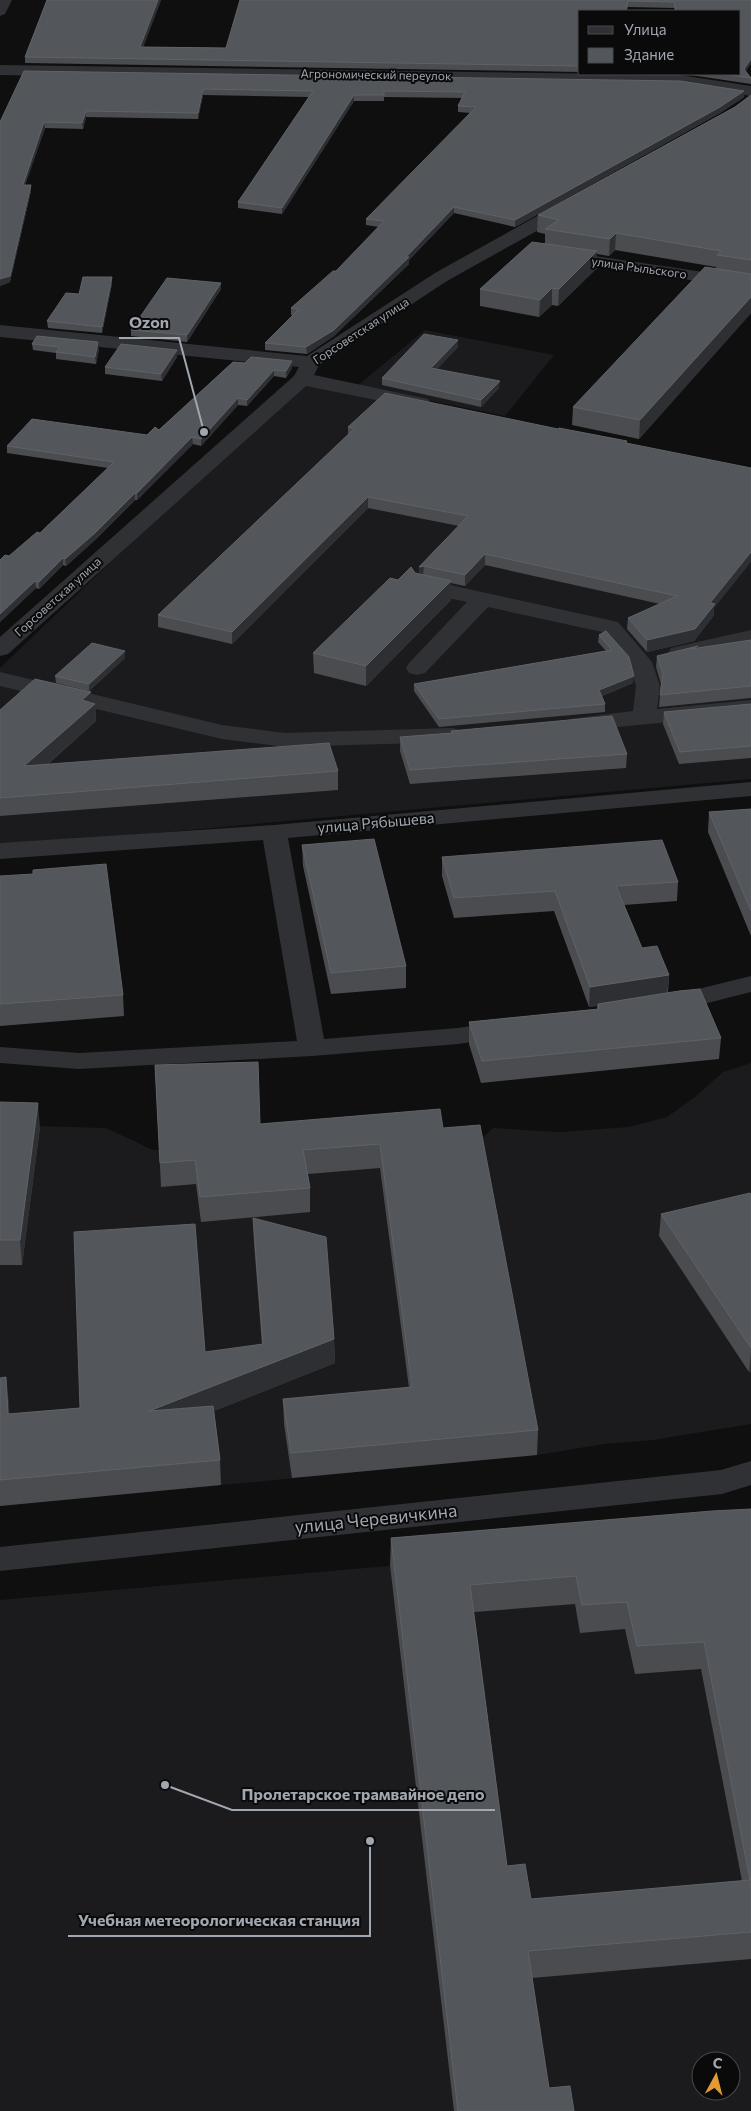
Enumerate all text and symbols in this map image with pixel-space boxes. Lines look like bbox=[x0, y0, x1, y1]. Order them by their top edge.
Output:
legend bbox=[578, 10, 741, 75]
text: Улица bbox=[624, 20, 666, 38]
text: Здание bbox=[624, 45, 674, 63]
street label: Агрономический переулок bbox=[300, 66, 452, 82]
street label: улица Рыльского bbox=[591, 253, 688, 281]
street label: Горсоветская улица bbox=[310, 294, 411, 366]
callout: Ozon bbox=[119, 307, 179, 338]
text: Ozon bbox=[129, 312, 169, 331]
street label: Горсоветская улица bbox=[11, 554, 103, 639]
street label: улица Рябышева bbox=[317, 808, 435, 836]
street label: улица Черевичкина bbox=[294, 1499, 458, 1537]
callout: Пролетарское трамвайное депо bbox=[232, 1779, 495, 1810]
text: Пролетарское трамвайное депо bbox=[242, 1784, 485, 1803]
callout: Учебная метеорологическая станция bbox=[68, 1905, 370, 1936]
text: Учебная метеорологическая станция bbox=[78, 1910, 360, 1929]
north arrow bbox=[691, 2051, 741, 2101]
text: С bbox=[712, 2054, 723, 2072]

